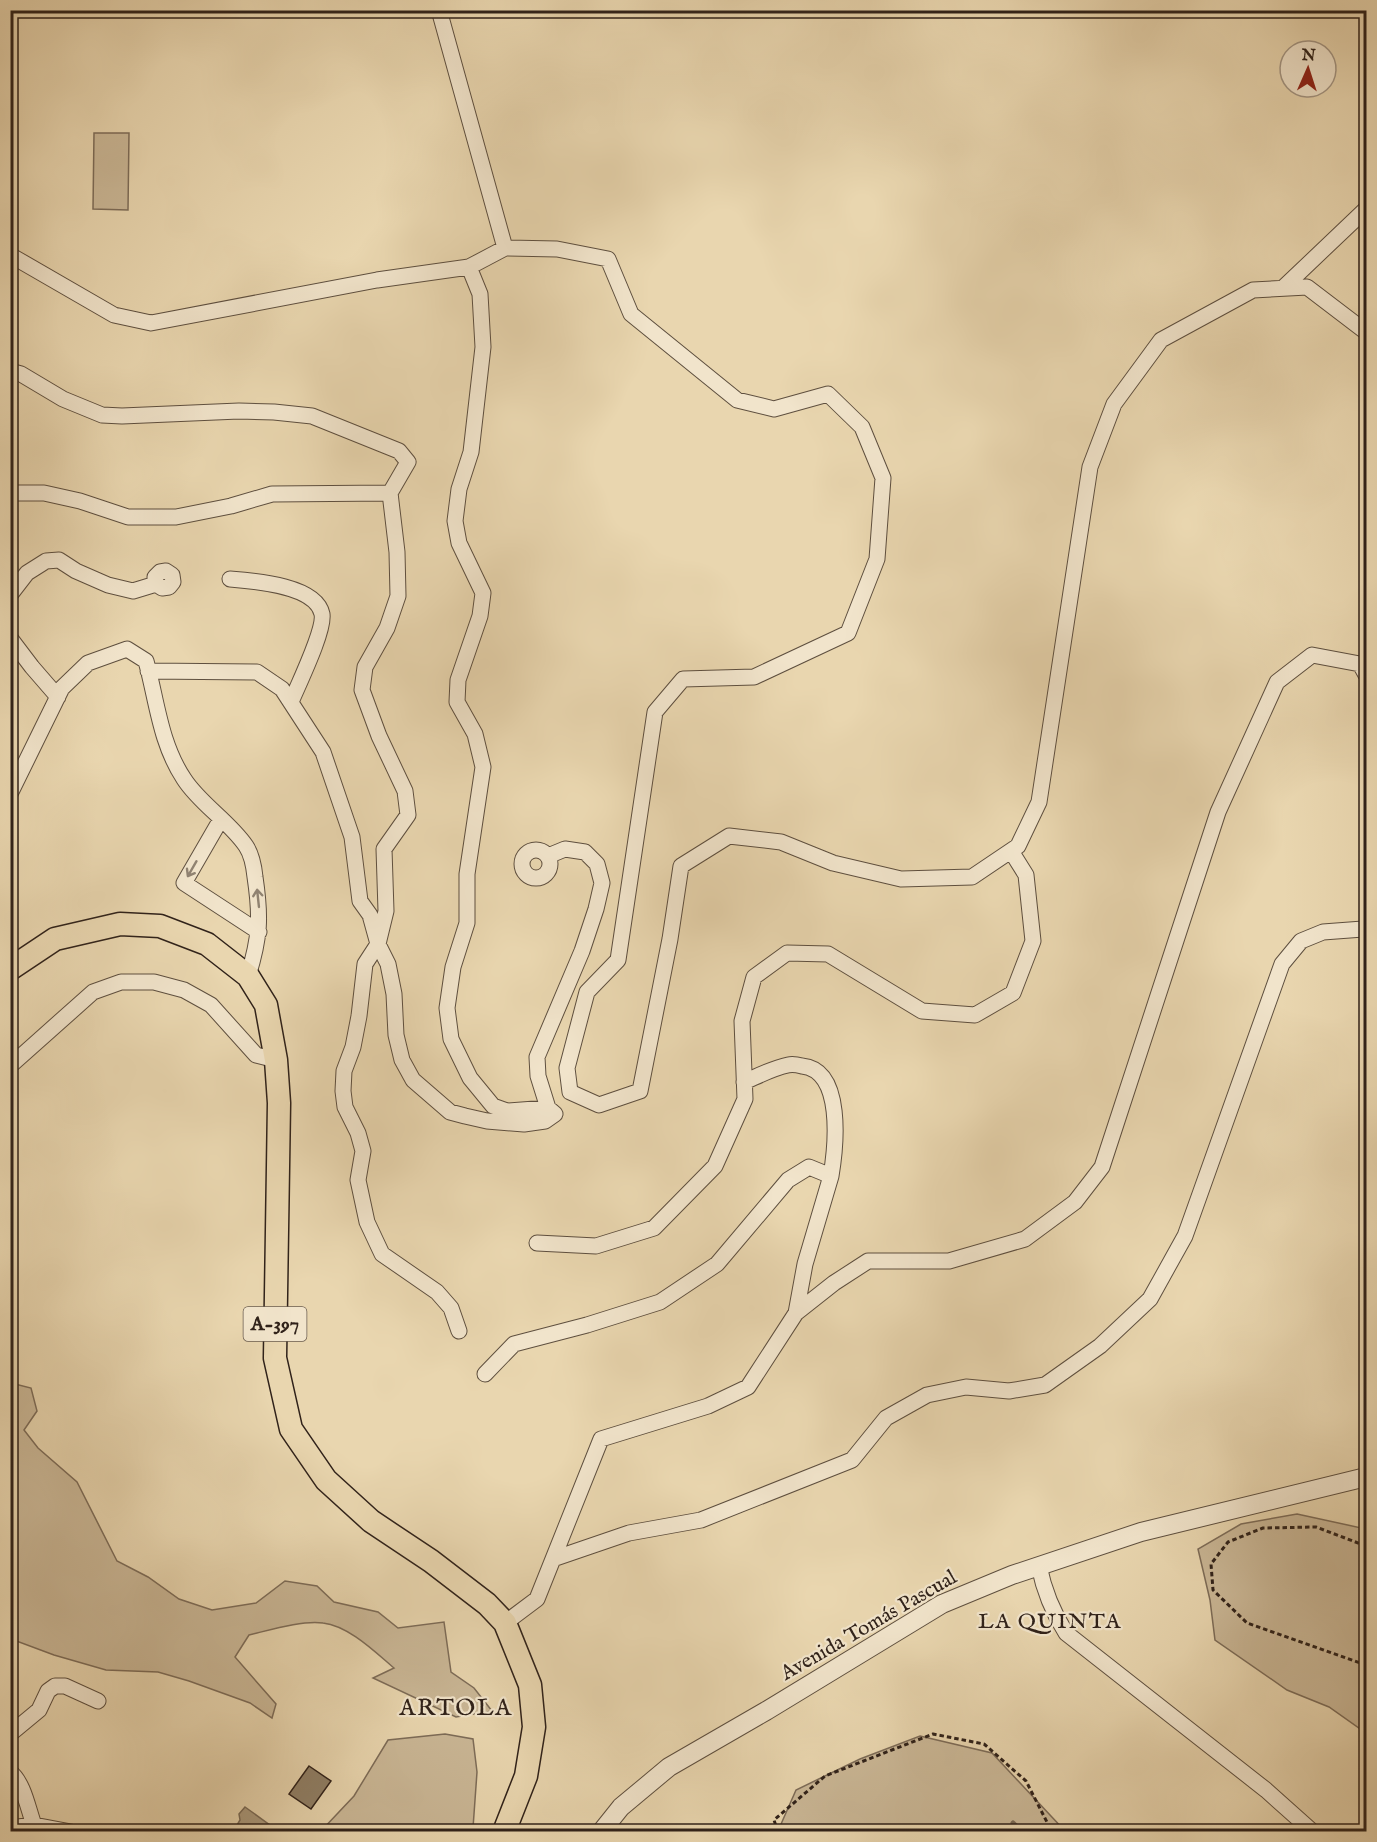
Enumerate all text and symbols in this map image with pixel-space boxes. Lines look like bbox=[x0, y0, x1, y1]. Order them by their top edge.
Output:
north arrow bbox=[1278, 39, 1338, 99]
text: N bbox=[1300, 46, 1316, 66]
one-way arrow bbox=[186, 860, 197, 878]
one-way arrow bbox=[252, 888, 263, 908]
road number: A-397 bbox=[244, 1307, 306, 1341]
street label: Avenida Tomás Pascual bbox=[775, 1564, 962, 1688]
district label: LA QUINTA bbox=[978, 1608, 1122, 1636]
district label: ARTOLA bbox=[398, 1693, 513, 1724]

